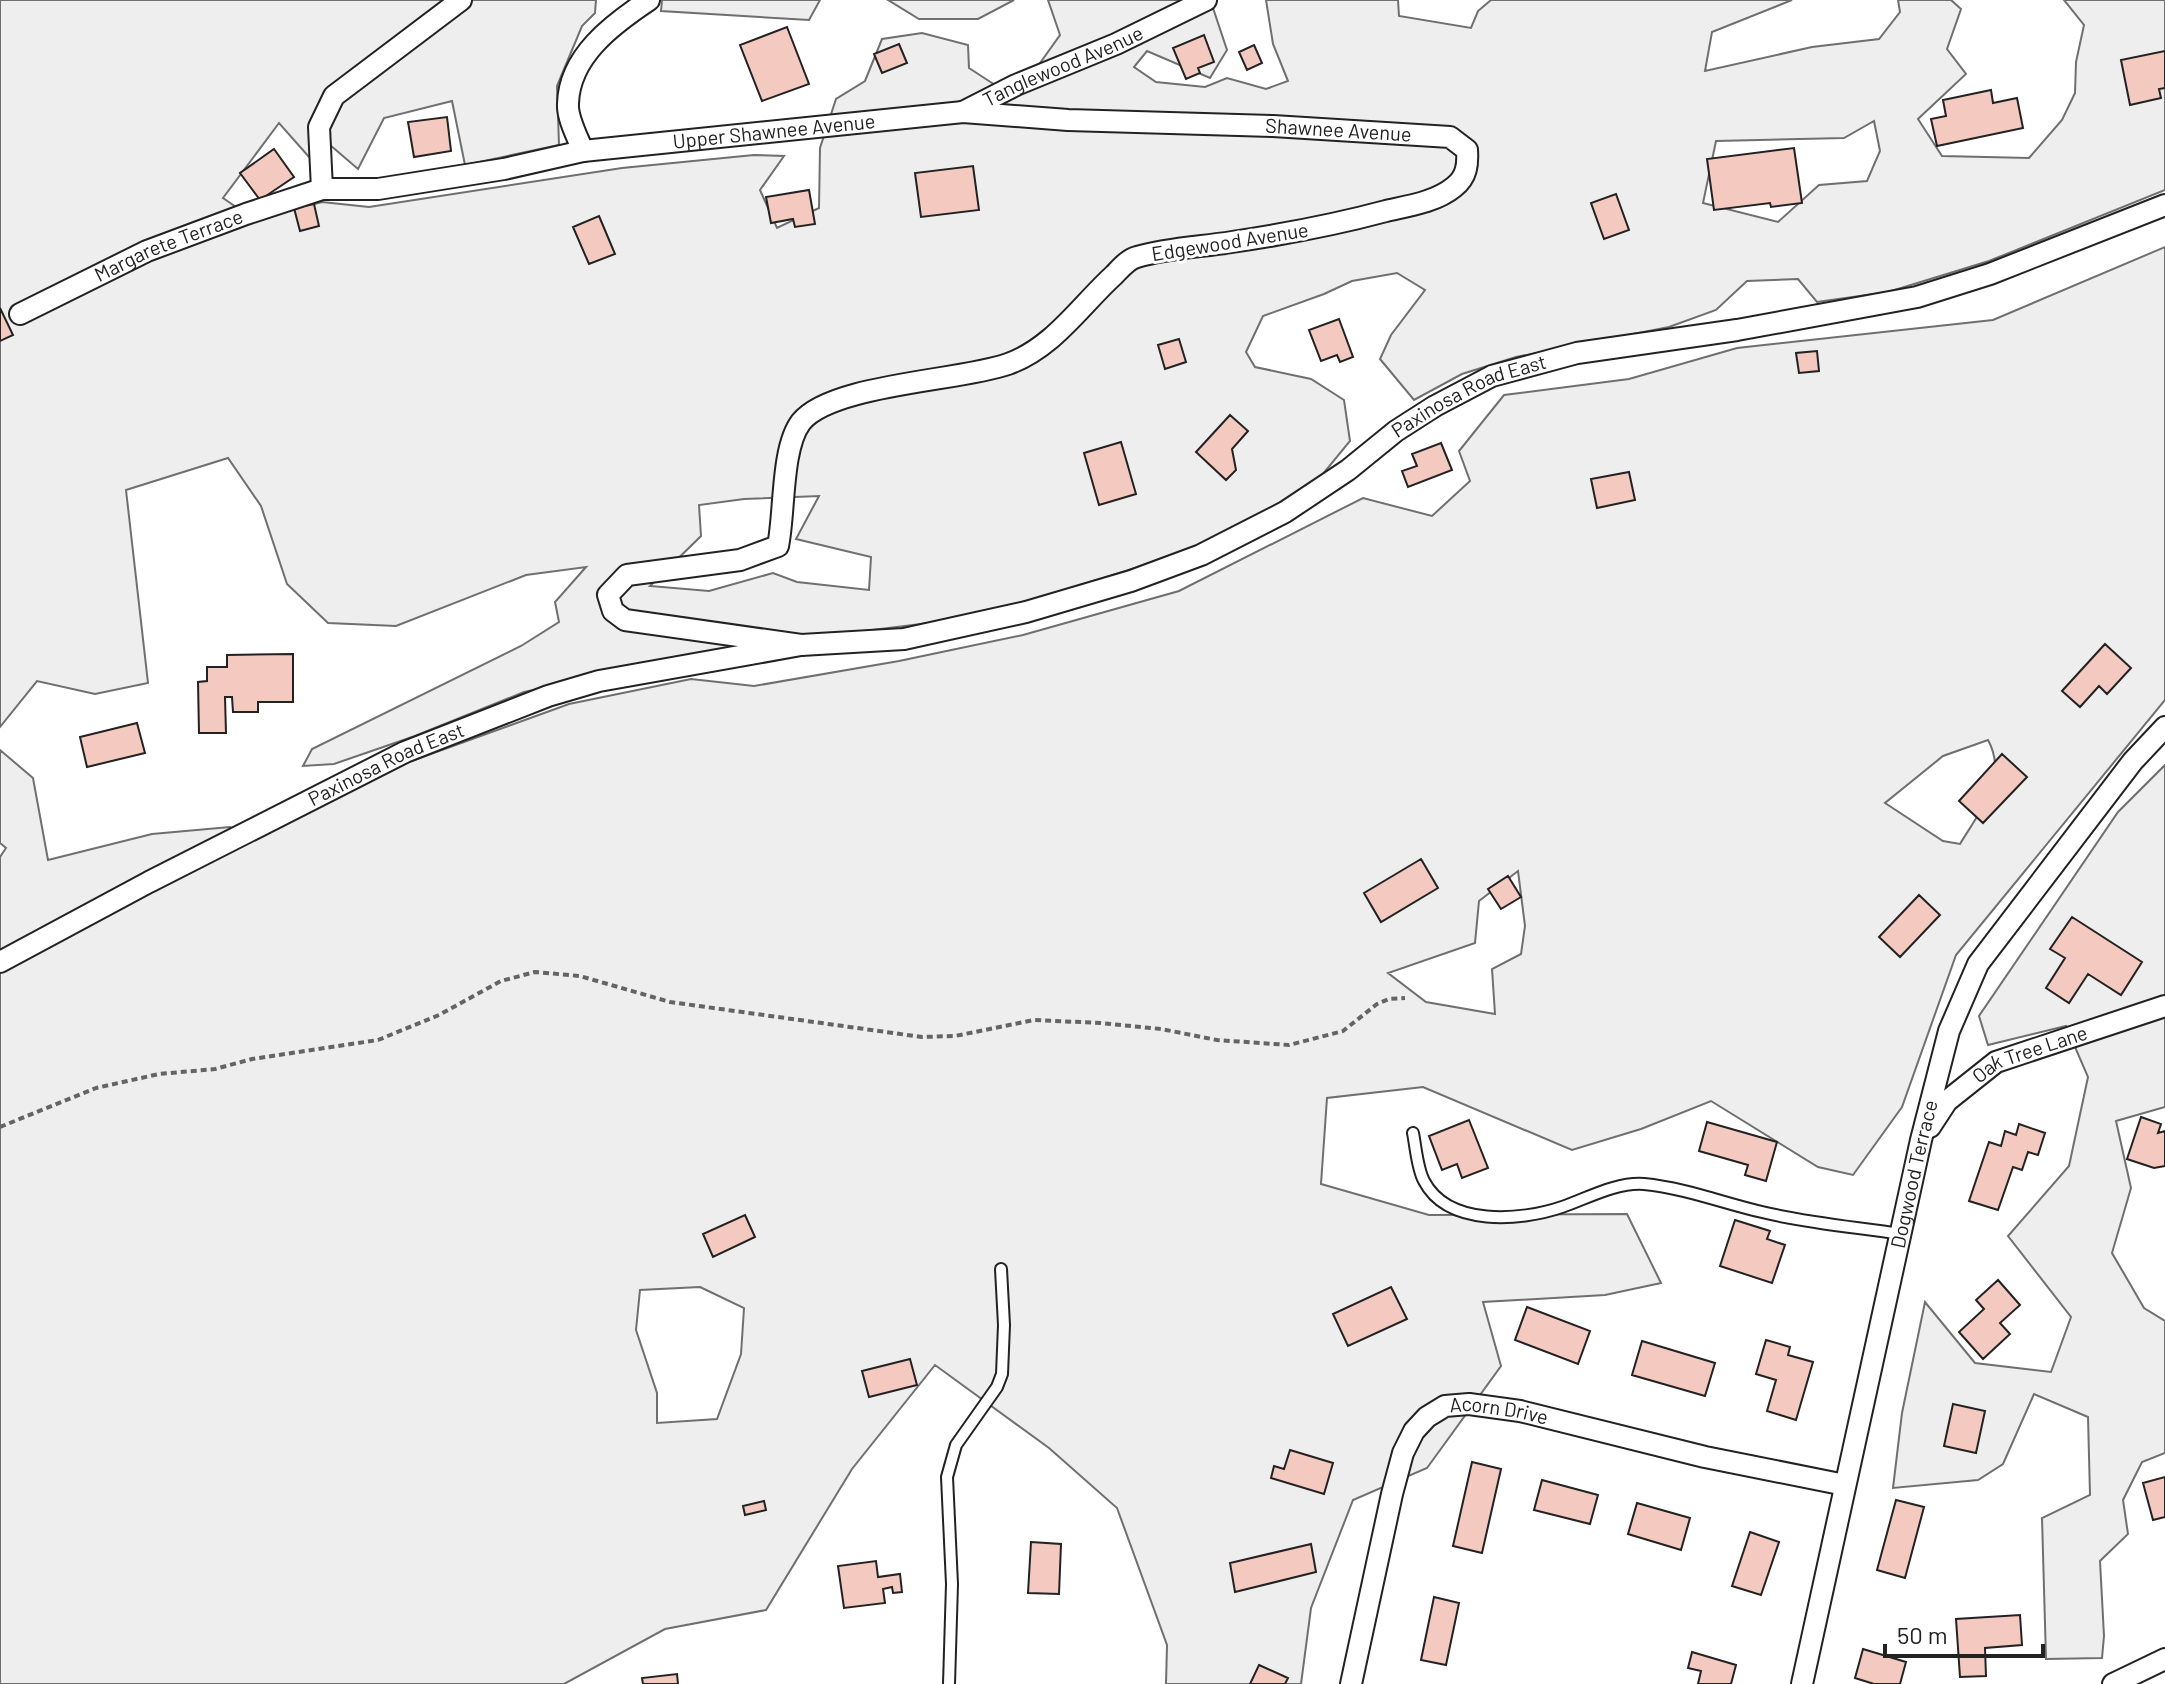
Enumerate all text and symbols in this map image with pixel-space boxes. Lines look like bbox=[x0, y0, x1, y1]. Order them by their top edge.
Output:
street label: Tanglewood Avenue bbox=[978, 20, 1147, 111]
street label: Upper Shawnee Avenue bbox=[671, 108, 876, 153]
street label: Shawnee Avenue bbox=[1265, 113, 1412, 146]
street label: Margarete Terrace bbox=[90, 203, 246, 286]
street label: Edgewood Avenue bbox=[1150, 217, 1310, 265]
street label: Paxinosa Road East bbox=[1386, 349, 1549, 442]
street label: Paxinosa Road East bbox=[304, 717, 467, 810]
street label: Oak Tree Lane bbox=[1967, 1020, 2090, 1087]
street label: Dogwood Terrace bbox=[1885, 1097, 1942, 1250]
street label: Acorn Drive bbox=[1448, 1391, 1551, 1429]
scale bar bbox=[1885, 1608, 2043, 1658]
text: 50 m bbox=[1897, 1620, 1948, 1649]

